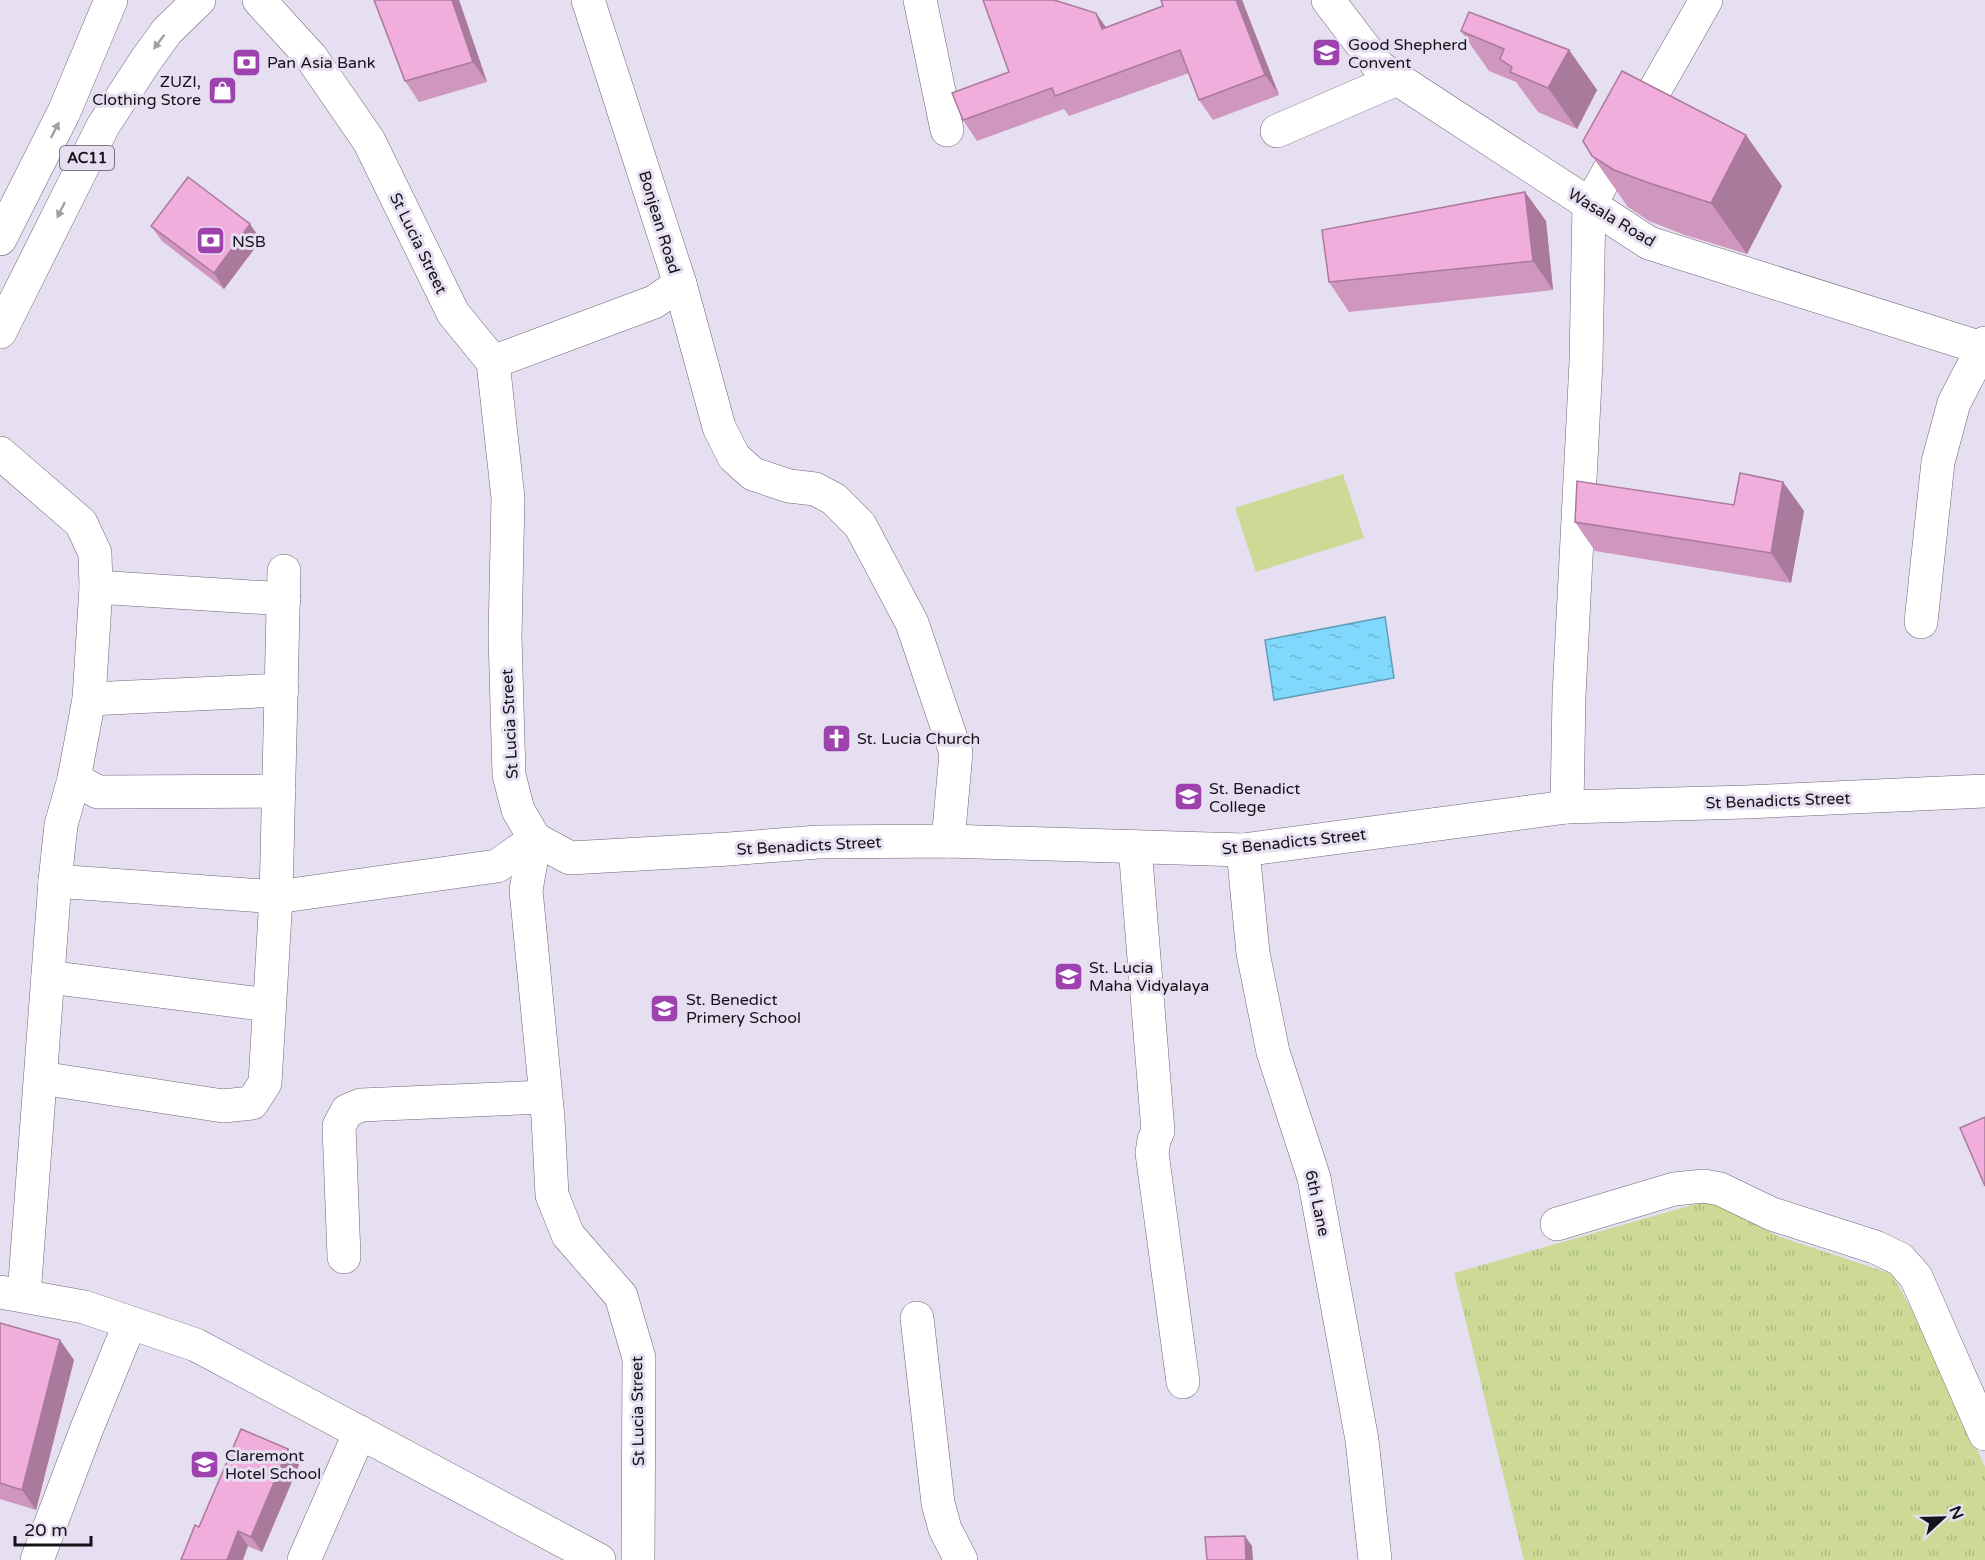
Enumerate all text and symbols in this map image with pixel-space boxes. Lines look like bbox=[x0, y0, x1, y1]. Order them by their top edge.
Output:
one-way arrow bbox=[153, 34, 165, 50]
place label: Good Shepherd Convent bbox=[1348, 35, 1467, 73]
school or university icon: Good Shepherd Convent bbox=[1311, 37, 1343, 69]
bank icon: Pan Asia Bank bbox=[230, 46, 262, 78]
place label: Pan Asia Bank bbox=[267, 53, 376, 73]
place label: ZUZI, Clothing Store bbox=[92, 72, 201, 110]
shop icon: ZUZI, Clothing Store bbox=[206, 74, 238, 106]
one-way arrow bbox=[50, 122, 59, 139]
road number: AC11 bbox=[60, 146, 114, 170]
street label: Bonjean Road bbox=[634, 168, 684, 276]
street label: Wasala Road bbox=[1564, 184, 1659, 252]
street label: St Lucia Street bbox=[385, 190, 451, 297]
one-way arrow bbox=[56, 202, 65, 219]
bank icon: NSB bbox=[195, 225, 227, 257]
place label: NSB bbox=[232, 232, 266, 252]
street label: St Lucia Street bbox=[497, 668, 523, 779]
church icon: St. Lucia Church bbox=[820, 722, 852, 754]
place label: St. Lucia Church bbox=[857, 729, 980, 749]
place label: St. Benadict College bbox=[1209, 779, 1300, 817]
school or university icon: St. Benadict College bbox=[1172, 781, 1204, 813]
street label: St Benadicts Street bbox=[1705, 788, 1851, 814]
street label: St Benadicts Street bbox=[1221, 824, 1367, 860]
street label: St Benadicts Street bbox=[736, 832, 882, 860]
place label: St. Lucia Maha Vidyalaya bbox=[1089, 958, 1209, 996]
school or university icon: St. Lucia Maha Vidyalaya bbox=[1052, 960, 1084, 992]
place label: St. Benedict Primery School bbox=[686, 990, 801, 1028]
school or university icon: St. Benedict Primery School bbox=[649, 992, 681, 1024]
street label: 6th Lane bbox=[1300, 1168, 1334, 1238]
street label: St Lucia Street bbox=[627, 1356, 649, 1466]
place label: Claremont Hotel School bbox=[225, 1446, 321, 1484]
school or university icon: Claremont Hotel School bbox=[188, 1448, 220, 1480]
north arrow bbox=[1913, 1488, 1973, 1548]
text: N bbox=[1944, 1503, 1968, 1522]
scale bar bbox=[15, 1509, 92, 1547]
text: 20 m bbox=[24, 1519, 68, 1541]

